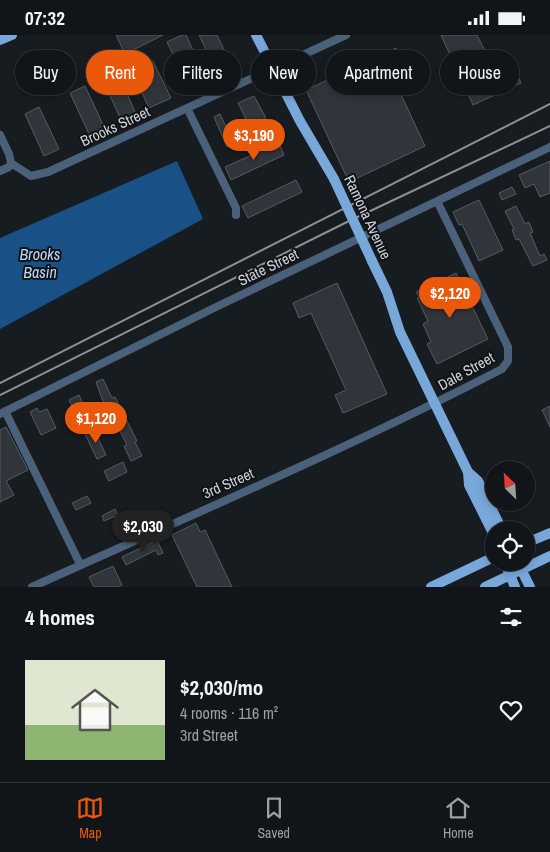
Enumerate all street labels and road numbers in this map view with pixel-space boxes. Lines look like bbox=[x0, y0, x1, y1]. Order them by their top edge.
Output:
street label: Brooks Street bbox=[77, 100, 154, 151]
street label: Ramona Avenue bbox=[339, 171, 397, 263]
street label: State Street bbox=[234, 243, 302, 291]
street label: Dale Street bbox=[434, 347, 499, 395]
street label: 3rd Street bbox=[199, 462, 257, 504]

